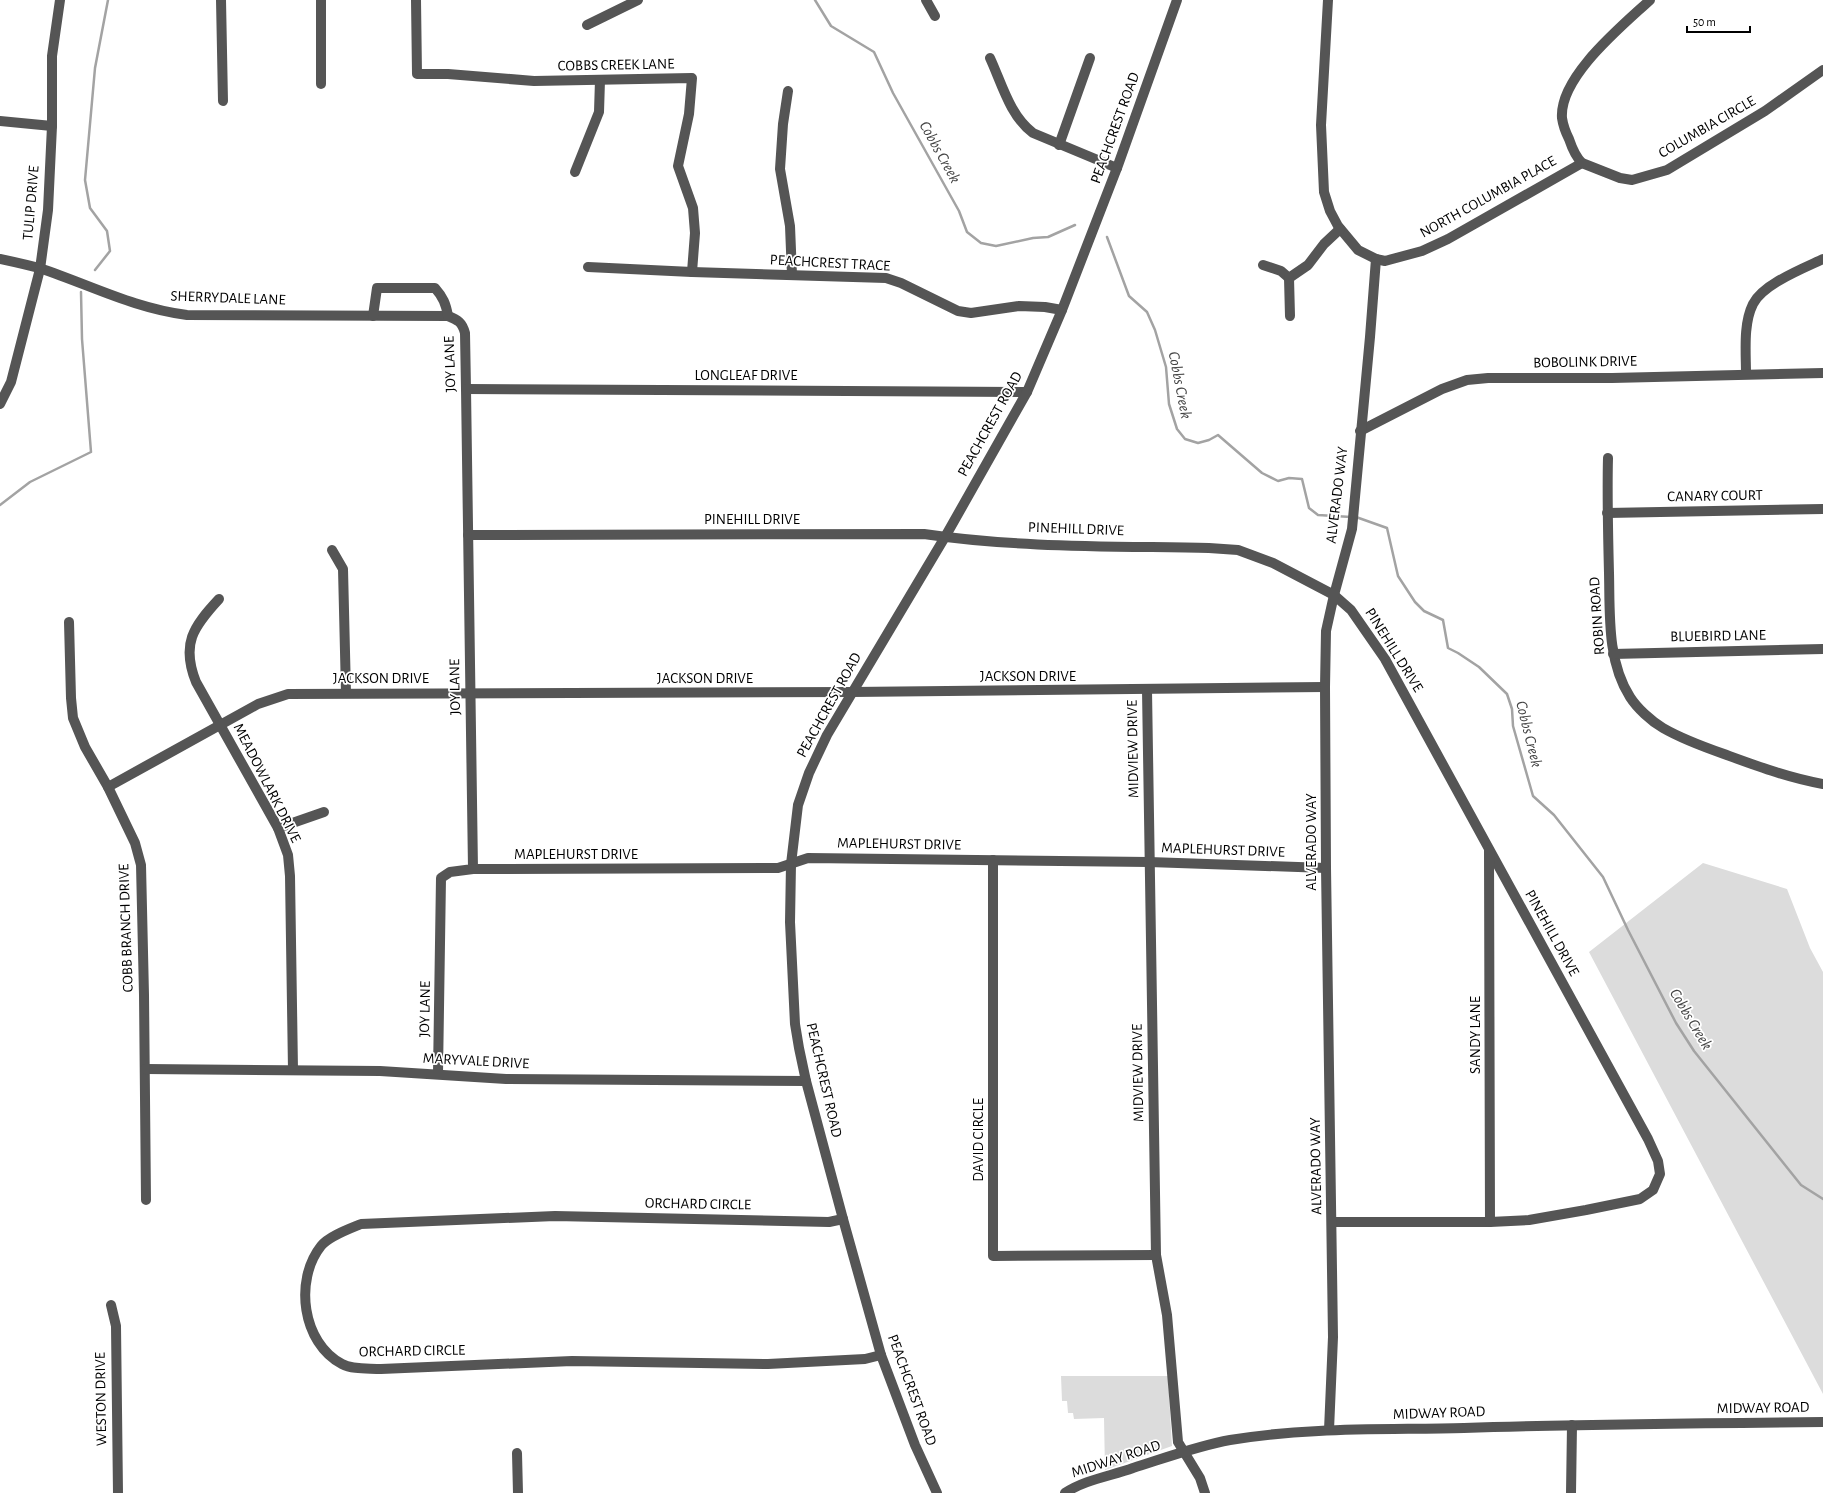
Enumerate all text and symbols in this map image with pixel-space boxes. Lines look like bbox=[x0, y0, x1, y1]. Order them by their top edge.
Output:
scale bar bbox=[1687, 8, 1750, 34]
text: 50 m bbox=[1693, 16, 1716, 28]
street label: COBBS CREEK LANE bbox=[558, 56, 674, 74]
street label: PEACHCREST ROAD bbox=[1088, 70, 1142, 186]
street label: COLUMBIA CIRCLE bbox=[1656, 93, 1758, 161]
water label: Cobbs Creek bbox=[916, 118, 964, 186]
street label: NORTH COLUMBIA PLACE bbox=[1417, 153, 1559, 241]
street label: TULIP DRIVE bbox=[20, 165, 42, 241]
street label: PEACHCREST TRACE bbox=[769, 252, 891, 274]
street label: SHERRYDALE LANE bbox=[170, 288, 286, 308]
street label: JOY LANE bbox=[442, 336, 458, 392]
water label: Cobbs Creek bbox=[1166, 350, 1194, 420]
street label: BOBOLINK DRIVE bbox=[1533, 354, 1637, 370]
street label: LONGLEAF DRIVE bbox=[695, 368, 797, 383]
street label: PEACHCREST ROAD bbox=[955, 369, 1025, 479]
street label: ALVERADO WAY bbox=[1324, 446, 1350, 544]
street label: CANARY COURT bbox=[1667, 488, 1764, 504]
street label: PINEHILL DRIVE bbox=[704, 512, 800, 527]
street label: PINEHILL DRIVE bbox=[1028, 520, 1124, 538]
street label: ROBIN ROAD bbox=[1587, 576, 1607, 656]
street label: PINEHILL DRIVE bbox=[1362, 605, 1426, 695]
street label: BLUEBIRD LANE bbox=[1670, 628, 1766, 644]
street label: PEACHCREST ROAD bbox=[794, 650, 864, 760]
street label: JOY LANE bbox=[447, 659, 463, 715]
street label: JACKSON DRIVE bbox=[980, 669, 1076, 684]
street label: JACKSON DRIVE bbox=[333, 671, 429, 686]
street label: JACKSON DRIVE bbox=[657, 671, 753, 686]
water label: Cobbs Creek bbox=[1513, 699, 1545, 769]
street label: MIDVIEW DRIVE bbox=[1125, 700, 1141, 798]
street label: MEADOWLARK DRIVE bbox=[230, 721, 304, 845]
street label: ALVERADO WAY bbox=[1304, 793, 1319, 891]
street label: MAPLEHURST DRIVE bbox=[837, 835, 961, 853]
street label: MAPLEHURST DRIVE bbox=[1161, 840, 1285, 860]
street label: MAPLEHURST DRIVE bbox=[514, 847, 638, 862]
street label: COBB BRANCH DRIVE bbox=[116, 863, 136, 993]
street label: PINEHILL DRIVE bbox=[1522, 887, 1582, 979]
street label: JOY LANE bbox=[417, 981, 433, 1037]
water label: Cobbs Creek bbox=[1667, 986, 1715, 1052]
street label: SANDY LANE bbox=[1468, 996, 1483, 1074]
street label: PEACHCREST ROAD bbox=[804, 1021, 845, 1139]
street label: MIDVIEW DRIVE bbox=[1130, 1024, 1146, 1122]
street label: MARYVALE DRIVE bbox=[422, 1051, 530, 1071]
street label: DAVID CIRCLE bbox=[971, 1098, 986, 1182]
street label: ALVERADO WAY bbox=[1308, 1117, 1324, 1215]
street label: ORCHARD CIRCLE bbox=[645, 1196, 751, 1212]
street label: PEACHCREST ROAD bbox=[885, 1332, 939, 1448]
street label: ORCHARD CIRCLE bbox=[359, 1343, 465, 1359]
street label: WESTON DRIVE bbox=[93, 1352, 109, 1446]
street label: MIDWAY ROAD bbox=[1717, 1400, 1810, 1416]
street label: MIDWAY ROAD bbox=[1392, 1404, 1486, 1422]
street label: MIDWAY ROAD bbox=[1070, 1437, 1163, 1480]

